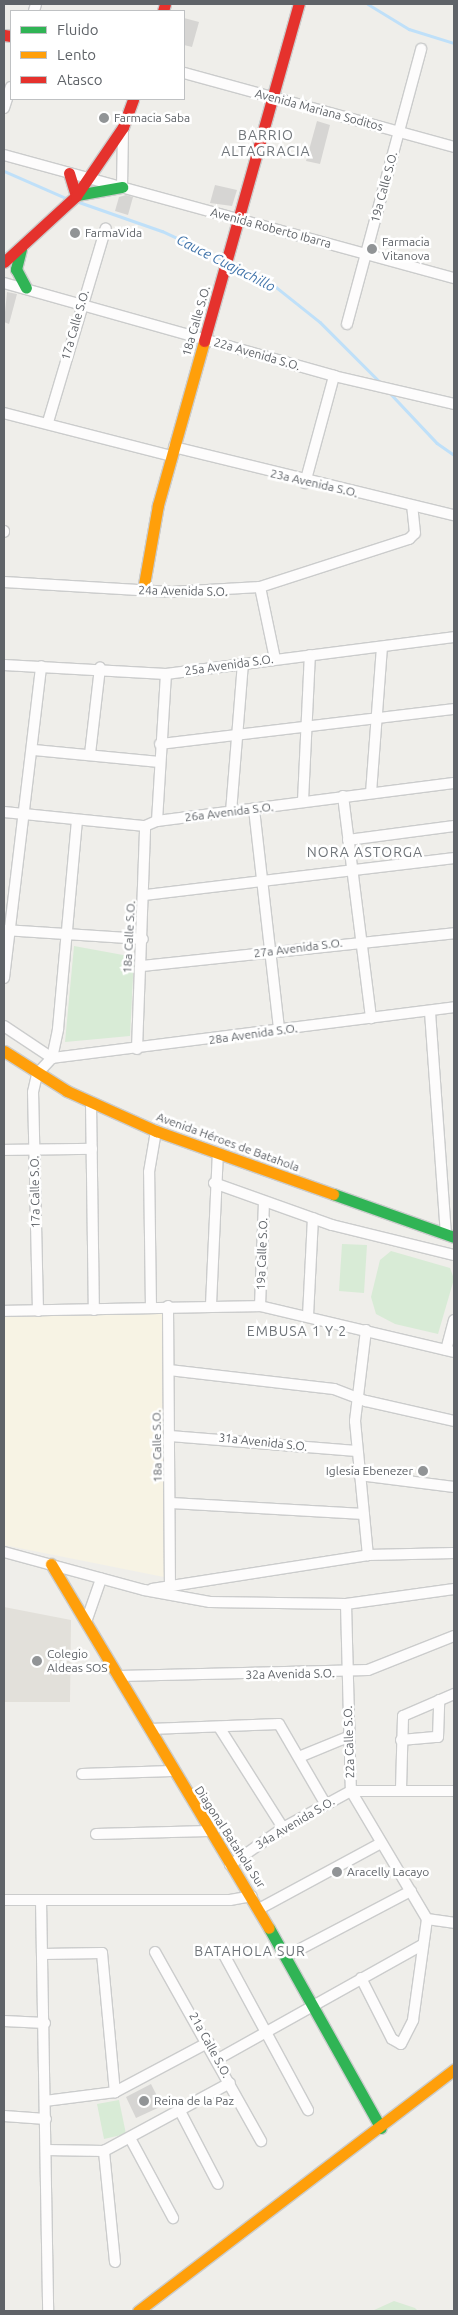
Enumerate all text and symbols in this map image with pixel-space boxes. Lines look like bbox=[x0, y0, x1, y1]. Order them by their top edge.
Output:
legend bbox=[10, 10, 185, 100]
text: Fluido bbox=[57, 21, 99, 38]
text: Lento bbox=[57, 46, 96, 63]
text: Atasco bbox=[57, 71, 103, 88]
street label: Avenida Mariana Soditos bbox=[253, 86, 385, 134]
place label: Farmacia Saba bbox=[114, 111, 190, 125]
marker: Farmacia Saba bbox=[98, 112, 110, 124]
district label: BARRIO ALTAGRACIA bbox=[220, 127, 312, 160]
street label: 19a Calle S.O. bbox=[368, 150, 400, 224]
street label: Avenida Roberto Ibarra bbox=[209, 205, 333, 251]
place label: FarmaVida bbox=[85, 226, 142, 240]
marker: FarmaVida bbox=[69, 227, 81, 239]
water label: Cauce Cuajachillo bbox=[174, 231, 278, 295]
place label: Farmacia Vitanova bbox=[382, 235, 430, 263]
marker: Farmacia Vitanova bbox=[366, 243, 378, 255]
street label: 18a Calle S.O. bbox=[179, 284, 213, 358]
street label: 17a Calle S.O. bbox=[58, 288, 92, 362]
street label: 22a Avenida S.O. bbox=[212, 335, 302, 373]
street label: 23a Avenida S.O. bbox=[269, 466, 359, 500]
street label: 24a Avenida S.O. bbox=[138, 583, 228, 599]
street label: 25a Avenida S.O. bbox=[184, 652, 274, 678]
street label: 26a Avenida S.O. bbox=[184, 799, 274, 825]
district label: NORA ASTORGA bbox=[305, 844, 425, 860]
street label: 18a Calle S.O. bbox=[120, 900, 138, 974]
street label: 27a Avenida S.O. bbox=[253, 935, 343, 961]
street label: 28a Avenida S.O. bbox=[208, 1021, 298, 1047]
street label: Avenida Héroes de Batahola bbox=[155, 1109, 301, 1175]
street label: 17a Calle S.O. bbox=[27, 1156, 43, 1228]
street label: 19a Calle S.O. bbox=[254, 1217, 270, 1291]
district label: EMBUSA 1 Y 2 bbox=[245, 1323, 349, 1339]
street label: 18a Calle S.O. bbox=[149, 1410, 165, 1482]
street label: 31a Avenida S.O. bbox=[218, 1430, 308, 1454]
place label: Iglesia Ebenezer bbox=[326, 1464, 413, 1478]
marker: Iglesia Ebenezer bbox=[417, 1465, 429, 1477]
place label: Colegio Aldeas SOS bbox=[47, 1647, 108, 1675]
marker: Colegio Aldeas SOS bbox=[31, 1655, 43, 1667]
street label: 32a Avenida S.O. bbox=[245, 1666, 335, 1682]
street label: 22a Calle S.O. bbox=[341, 1705, 357, 1779]
street label: Diagonal Batahola Sur bbox=[192, 1783, 268, 1891]
street label: 34a Avenida S.O. bbox=[253, 1794, 337, 1852]
place label: Aracelly Lacayo bbox=[347, 1865, 429, 1879]
marker: Aracelly Lacayo bbox=[331, 1866, 343, 1878]
district label: BATAHOLA SUR bbox=[193, 1943, 307, 1959]
street label: 21a Calle S.O. bbox=[186, 2010, 234, 2080]
place label: Reina de la Paz bbox=[154, 2094, 234, 2108]
marker: Reina de la Paz bbox=[138, 2095, 150, 2107]

